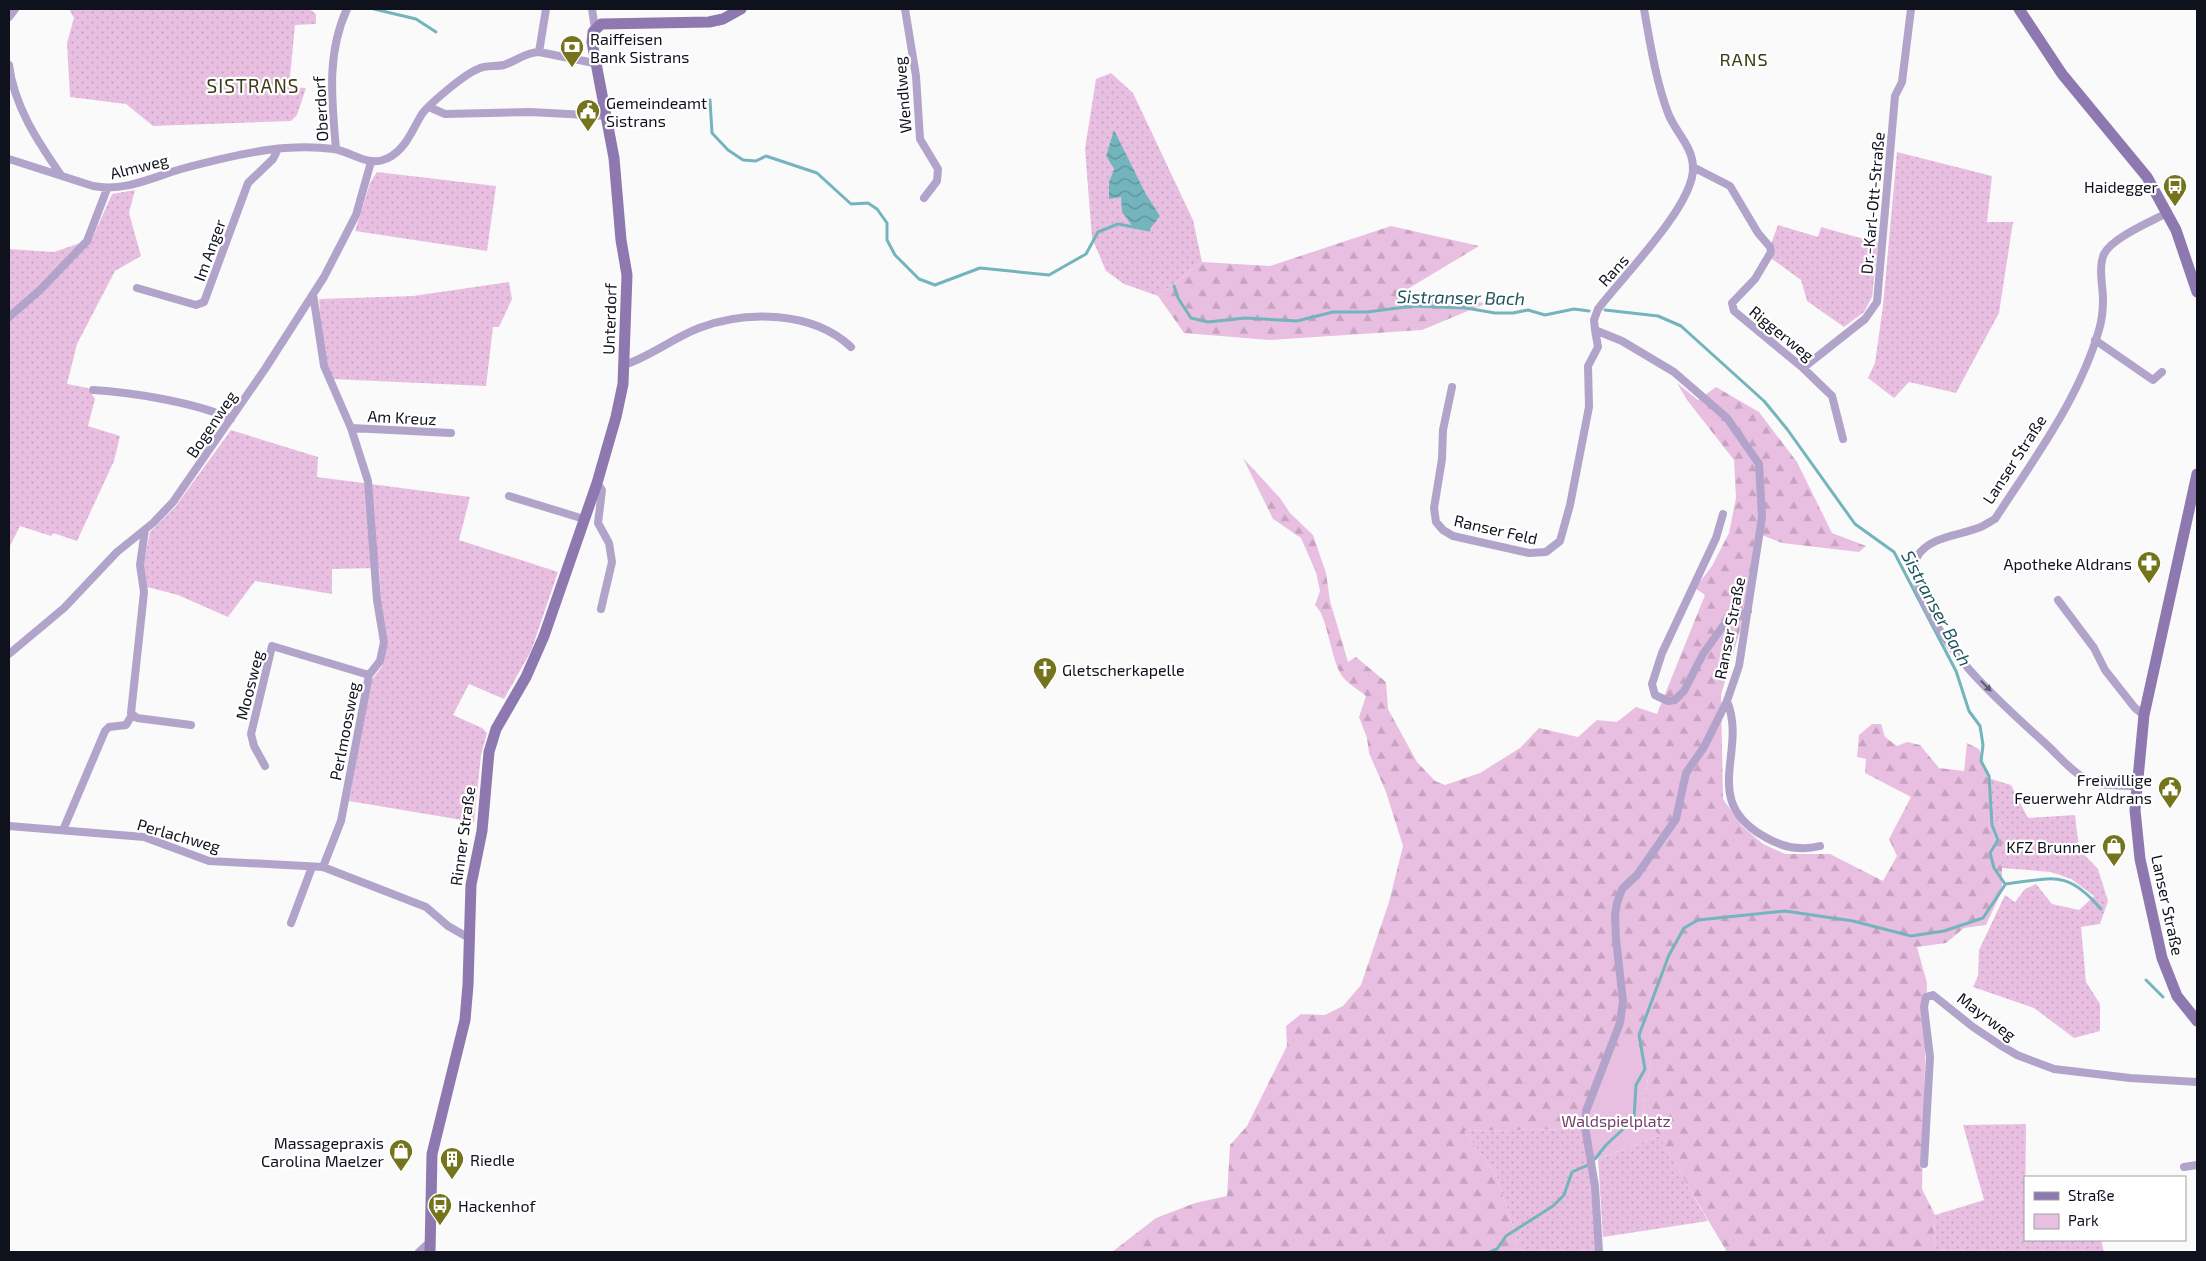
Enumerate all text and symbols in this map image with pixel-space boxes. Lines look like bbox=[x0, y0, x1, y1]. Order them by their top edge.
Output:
place label: Raiffeisen Bank Sistrans bbox=[590, 29, 689, 66]
bank icon: Raiffeisen Bank Sistrans bbox=[559, 34, 585, 68]
district label: RANS bbox=[1719, 48, 1769, 70]
street label: Wendlweg bbox=[889, 56, 915, 134]
district label: SISTRANS bbox=[207, 74, 299, 97]
street label: Oberdorf bbox=[309, 75, 331, 142]
place label: Gemeindeamt Sistrans bbox=[606, 93, 707, 130]
public building icon: Gemeindeamt Sistrans bbox=[575, 98, 601, 132]
street label: Dr.-Karl-Ott-Straße bbox=[1856, 131, 1888, 275]
street label: Almweg bbox=[108, 150, 170, 182]
bus stop icon: Haidegger bbox=[2162, 173, 2188, 207]
place label: Haidegger bbox=[2084, 177, 2159, 196]
street label: Im Anger bbox=[189, 216, 229, 284]
street label: Rans bbox=[1594, 250, 1632, 290]
street label: Unterdorf bbox=[598, 282, 620, 355]
water label: Sistranser Bach bbox=[1397, 285, 1525, 309]
street label: Riggerweg bbox=[1746, 301, 1818, 365]
street label: Bogenweg bbox=[182, 387, 240, 461]
street label: Am Kreuz bbox=[367, 406, 437, 428]
street label: Lanser Straße bbox=[1978, 411, 2050, 507]
street label: Ranser Feld bbox=[1452, 510, 1540, 548]
water label: Sistranser Bach bbox=[1897, 546, 1977, 670]
pharmacy icon: Apotheke Aldrans bbox=[2136, 550, 2162, 584]
place label: Apotheke Aldrans bbox=[2004, 554, 2132, 573]
street label: Ranser Straße bbox=[1710, 575, 1748, 681]
street label: Moosweg bbox=[231, 648, 267, 722]
church icon: Gletscherkapelle bbox=[1032, 656, 1058, 690]
place label: Gletscherkapelle bbox=[1062, 660, 1185, 679]
street label: Perlmoosweg bbox=[325, 680, 363, 782]
one-way arrow bbox=[1980, 680, 1992, 692]
place label: Freiwillige Feuerwehr Aldrans bbox=[2014, 770, 2152, 807]
public building icon: Freiwillige Feuerwehr Aldrans bbox=[2157, 775, 2183, 809]
street label: Rinner Straße bbox=[446, 785, 478, 887]
street label: Perlachweg bbox=[135, 814, 223, 856]
shop icon: KFZ Brunner bbox=[2101, 833, 2127, 867]
place label: KFZ Brunner bbox=[2006, 837, 2097, 856]
street label: Lanser Straße bbox=[2148, 853, 2188, 957]
street label: Mayrweg bbox=[1954, 988, 2020, 1044]
park label: Waldspielplatz bbox=[1561, 1111, 1671, 1130]
place label: Massagepraxis Carolina Maelzer bbox=[261, 1133, 385, 1170]
shop icon: Massagepraxis Carolina Maelzer bbox=[388, 1138, 414, 1172]
building icon: Riedle bbox=[439, 1146, 465, 1180]
place label: Riedle bbox=[470, 1150, 515, 1169]
legend bbox=[2024, 1176, 2186, 1241]
text: Straße bbox=[2068, 1186, 2114, 1204]
bus stop icon: Hackenhof bbox=[427, 1192, 453, 1226]
place label: Hackenhof bbox=[458, 1196, 536, 1215]
text: Park bbox=[2068, 1211, 2099, 1229]

